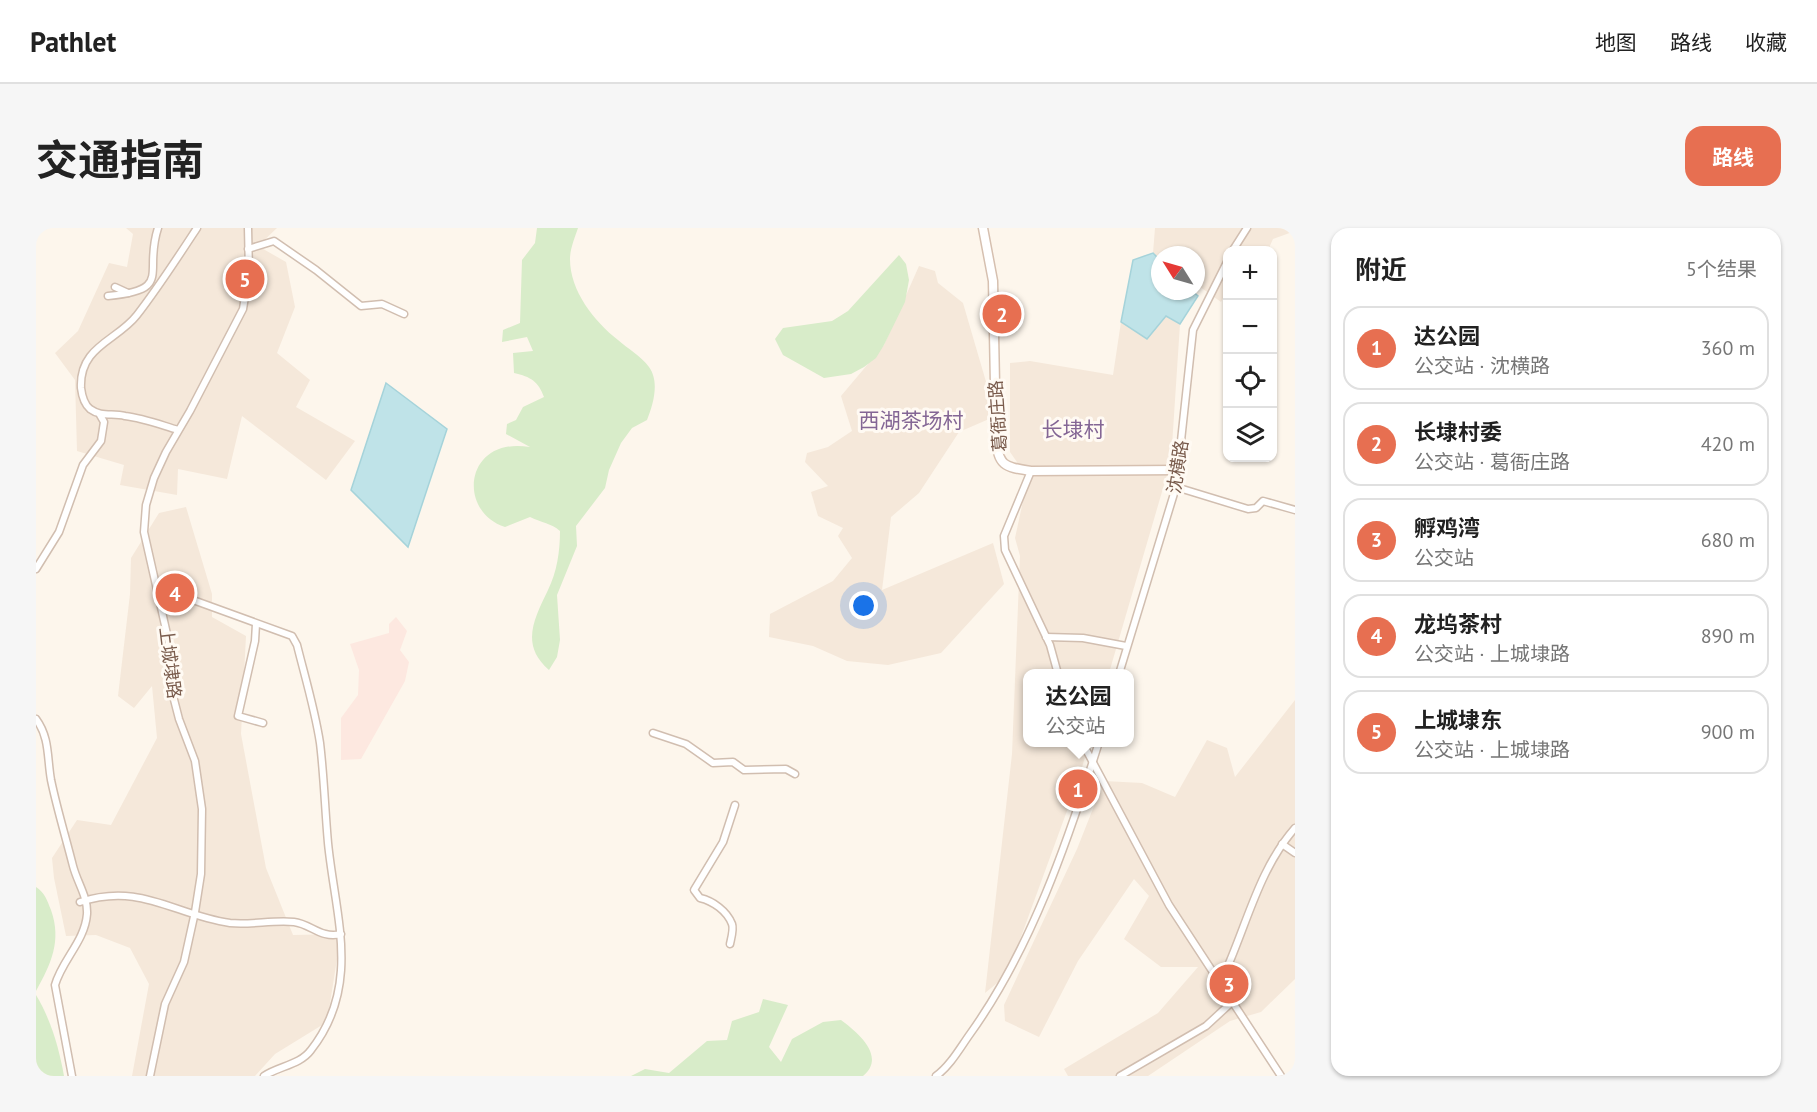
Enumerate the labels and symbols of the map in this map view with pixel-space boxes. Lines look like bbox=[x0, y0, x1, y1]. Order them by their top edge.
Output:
north arrow bbox=[1151, 246, 1205, 300]
pin: 5 bbox=[226, 256, 264, 302]
pin: 2 bbox=[982, 292, 1022, 337]
street label: 葛衙庄路 bbox=[984, 379, 1011, 453]
district label: 西湖茶场村 bbox=[859, 407, 964, 434]
district label: 长埭村 bbox=[1042, 416, 1105, 443]
street label: 沈横路 bbox=[1162, 438, 1193, 495]
pin: 4 bbox=[156, 570, 194, 616]
your location bbox=[849, 591, 878, 620]
street label: 上城埭路 bbox=[155, 626, 186, 700]
pin: 1 bbox=[1058, 766, 1098, 812]
pin: 3 bbox=[1210, 962, 1248, 1006]

